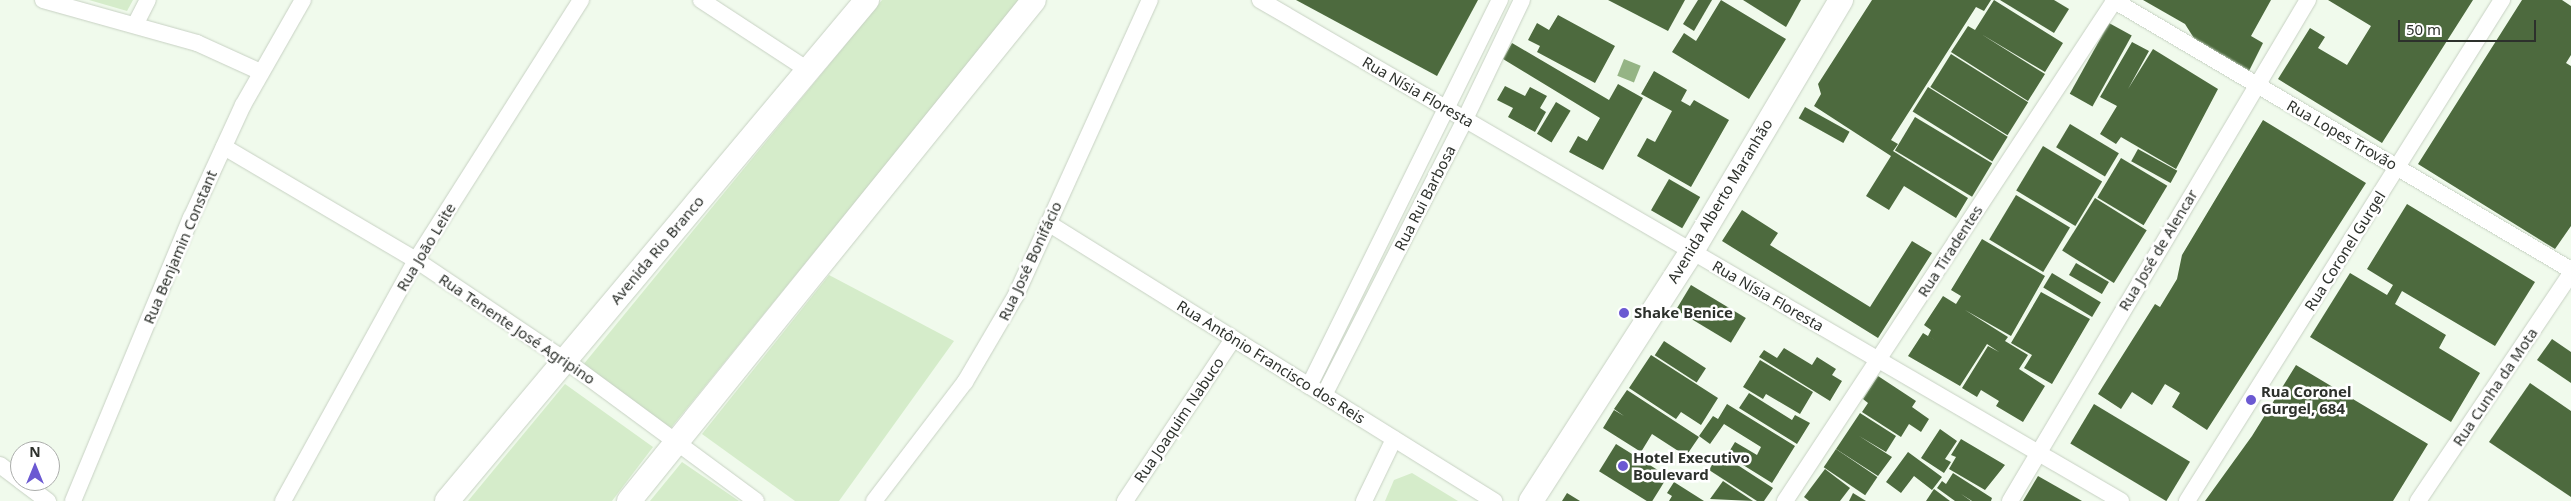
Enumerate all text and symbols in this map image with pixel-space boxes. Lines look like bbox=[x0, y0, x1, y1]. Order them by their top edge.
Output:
scale bar bbox=[2401, 10, 2538, 42]
text: 50 m bbox=[2406, 19, 2441, 39]
street label: Rua Nísia Floresta bbox=[1359, 53, 1477, 131]
street label: Rua Lopes Trovão bbox=[2284, 96, 2400, 174]
street label: Avenida Alberto Maranhão bbox=[1664, 116, 1776, 286]
street label: Rua Rui Barbosa bbox=[1391, 142, 1459, 254]
street label: Rua Benjamin Constant bbox=[139, 167, 221, 327]
street label: Rua José de Alencar bbox=[2115, 186, 2201, 314]
street label: Rua Coronel Gurgel bbox=[2301, 188, 2389, 314]
street label: Avenida Rio Branco bbox=[606, 192, 708, 308]
street label: Rua José Bonifácio bbox=[995, 199, 1065, 323]
street label: Rua João Leite bbox=[393, 200, 459, 294]
street label: Rua Tiradentes bbox=[1914, 202, 1986, 300]
street label: Rua Nísia Floresta bbox=[1709, 257, 1827, 335]
street label: Rua Tenente José Agripino bbox=[436, 270, 598, 388]
street label: Rua Antônio Francisco dos Reis bbox=[1174, 297, 1368, 427]
place label: Shake Benice bbox=[1634, 304, 1733, 322]
marker: Shake Benice bbox=[1618, 307, 1630, 319]
street label: Rua Cunha da Mota bbox=[2449, 325, 2541, 449]
street label: Rua Joaquim Nabuco bbox=[1130, 354, 1228, 486]
place label: Rua Coronel Gurgel, 684 bbox=[2261, 382, 2351, 417]
marker: Rua Coronel Gurgel, 684 bbox=[2245, 394, 2257, 406]
north arrow bbox=[10, 441, 60, 491]
text: N bbox=[29, 442, 41, 461]
place label: Hotel Executivo Boulevard bbox=[1633, 448, 1750, 483]
marker: Hotel Executivo Boulevard bbox=[1617, 460, 1629, 472]

